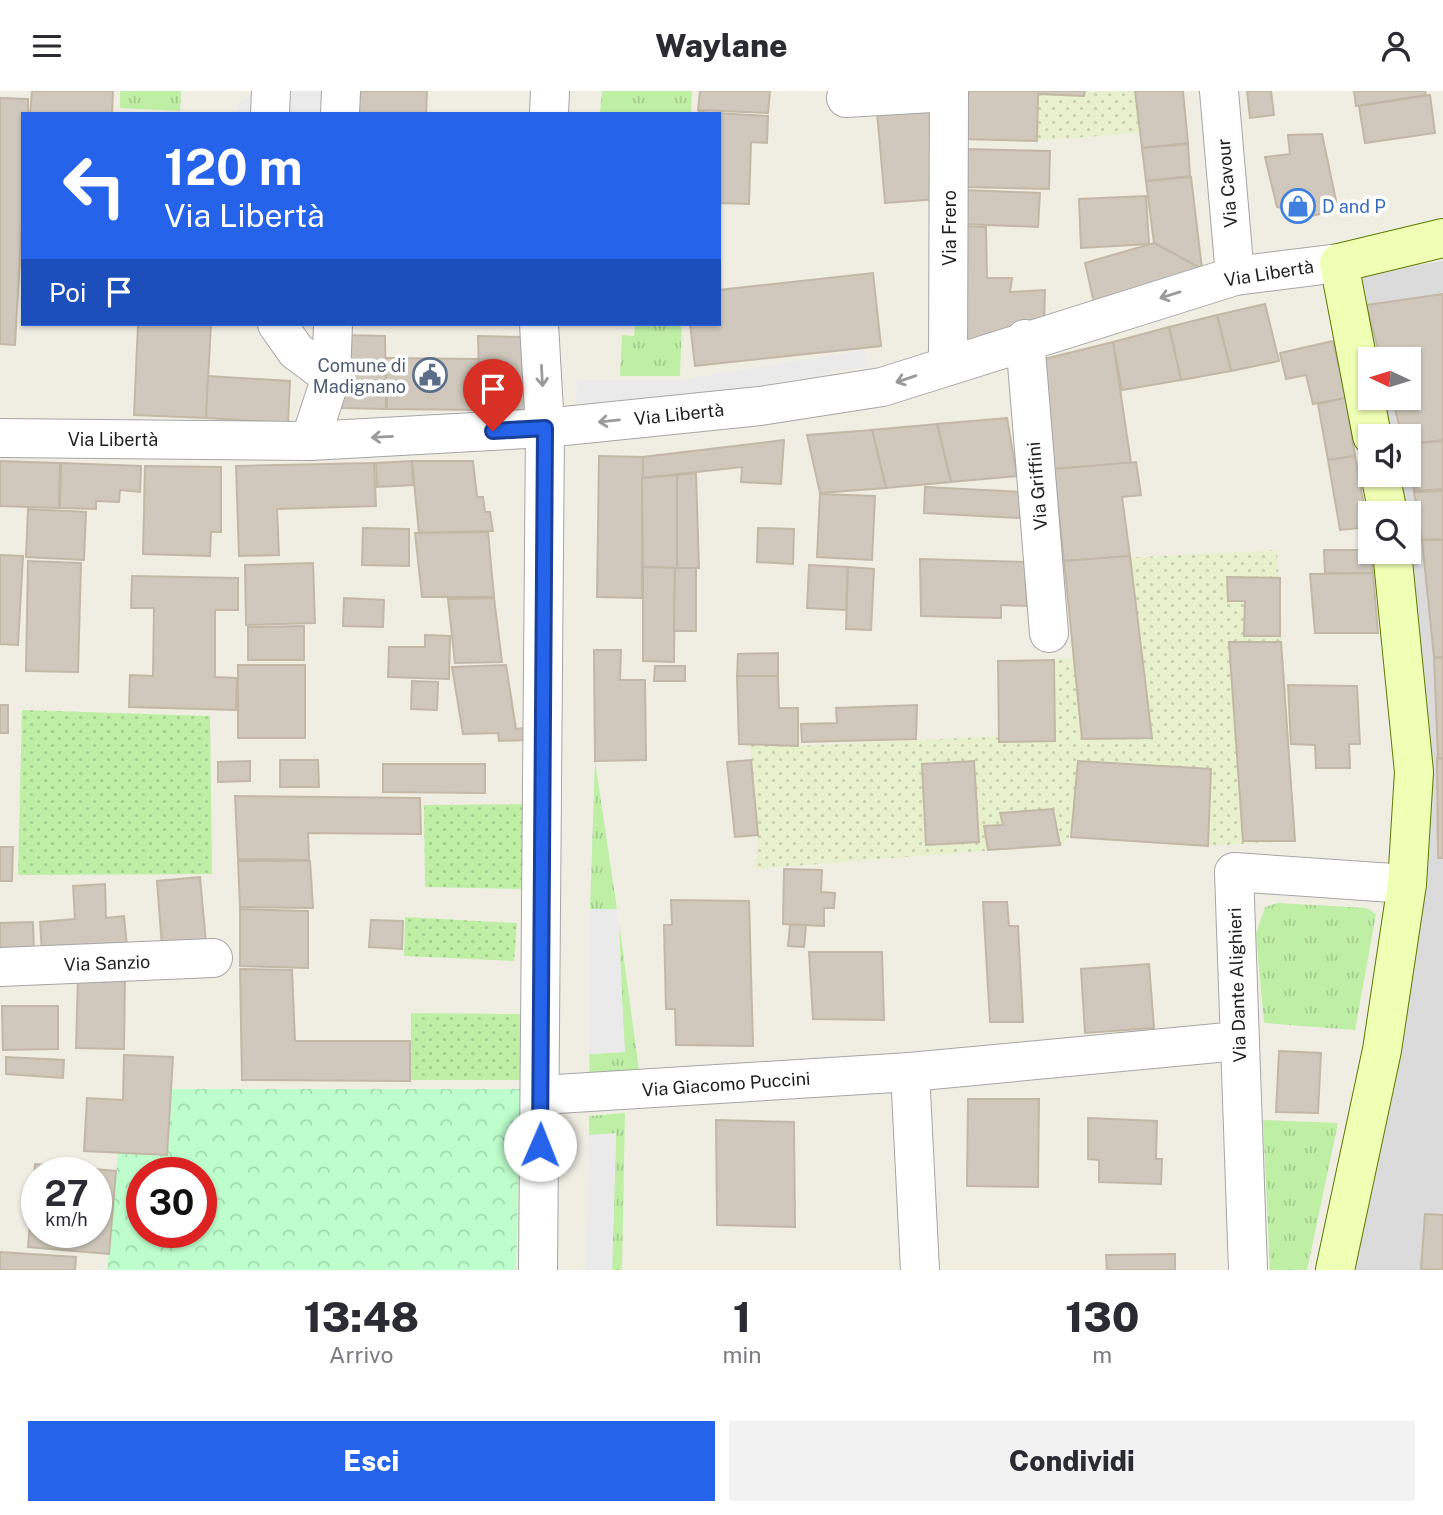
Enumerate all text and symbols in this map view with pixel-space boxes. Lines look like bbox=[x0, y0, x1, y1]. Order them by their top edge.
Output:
icon: menu bbox=[28, 27, 66, 65]
text: Waylane bbox=[655, 27, 788, 64]
icon: person bbox=[1377, 27, 1415, 65]
text: 120 m bbox=[164, 138, 303, 196]
street label: Via Cavour bbox=[1213, 138, 1241, 228]
icon: left bbox=[49, 140, 140, 231]
shop icon: D and P bbox=[1279, 187, 1317, 225]
street label: Via Frero bbox=[939, 190, 960, 266]
place label: D and P bbox=[1322, 196, 1386, 217]
text: Via Libertà bbox=[164, 197, 325, 234]
street label: Via Libertà bbox=[1223, 256, 1315, 290]
icon: arrive bbox=[100, 273, 138, 311]
text: Poi bbox=[49, 277, 86, 308]
one-way arrow bbox=[1159, 290, 1181, 303]
north arrow bbox=[1358, 347, 1421, 409]
map controls bbox=[1358, 347, 1421, 564]
place label: Comune di Madignano bbox=[313, 355, 406, 397]
public building icon: Comune di Madignano bbox=[411, 356, 449, 394]
pin bbox=[463, 359, 523, 431]
one-way arrow bbox=[535, 364, 548, 387]
icon: arrive bbox=[474, 370, 512, 408]
one-way arrow bbox=[896, 374, 918, 386]
street label: Via Libertà bbox=[633, 399, 725, 429]
one-way arrow bbox=[598, 415, 621, 428]
button: sound bbox=[1358, 424, 1421, 487]
street label: Via Libertà bbox=[68, 429, 158, 450]
one-way arrow bbox=[371, 431, 394, 444]
street label: Via Griffini bbox=[1023, 441, 1051, 531]
button: search bbox=[1358, 501, 1421, 564]
street label: Via Dante Alighieri bbox=[1224, 907, 1250, 1063]
street label: Via Sanzio bbox=[63, 951, 151, 975]
street label: Via Giacomo Puccini bbox=[641, 1068, 811, 1100]
position arrow bbox=[503, 1108, 577, 1182]
speed limit sign: 30 bbox=[126, 1157, 217, 1248]
text: 27 bbox=[44, 1173, 89, 1214]
text: km/h bbox=[45, 1209, 88, 1230]
text: 13:48 bbox=[303, 1292, 419, 1341]
text: 1 bbox=[733, 1292, 751, 1341]
text: 130 bbox=[1065, 1292, 1140, 1341]
text: Arrivo bbox=[329, 1341, 393, 1368]
text: min bbox=[723, 1341, 762, 1368]
text: m bbox=[1092, 1341, 1112, 1368]
button: Esci bbox=[28, 1421, 715, 1501]
button: Condividi bbox=[729, 1421, 1415, 1501]

